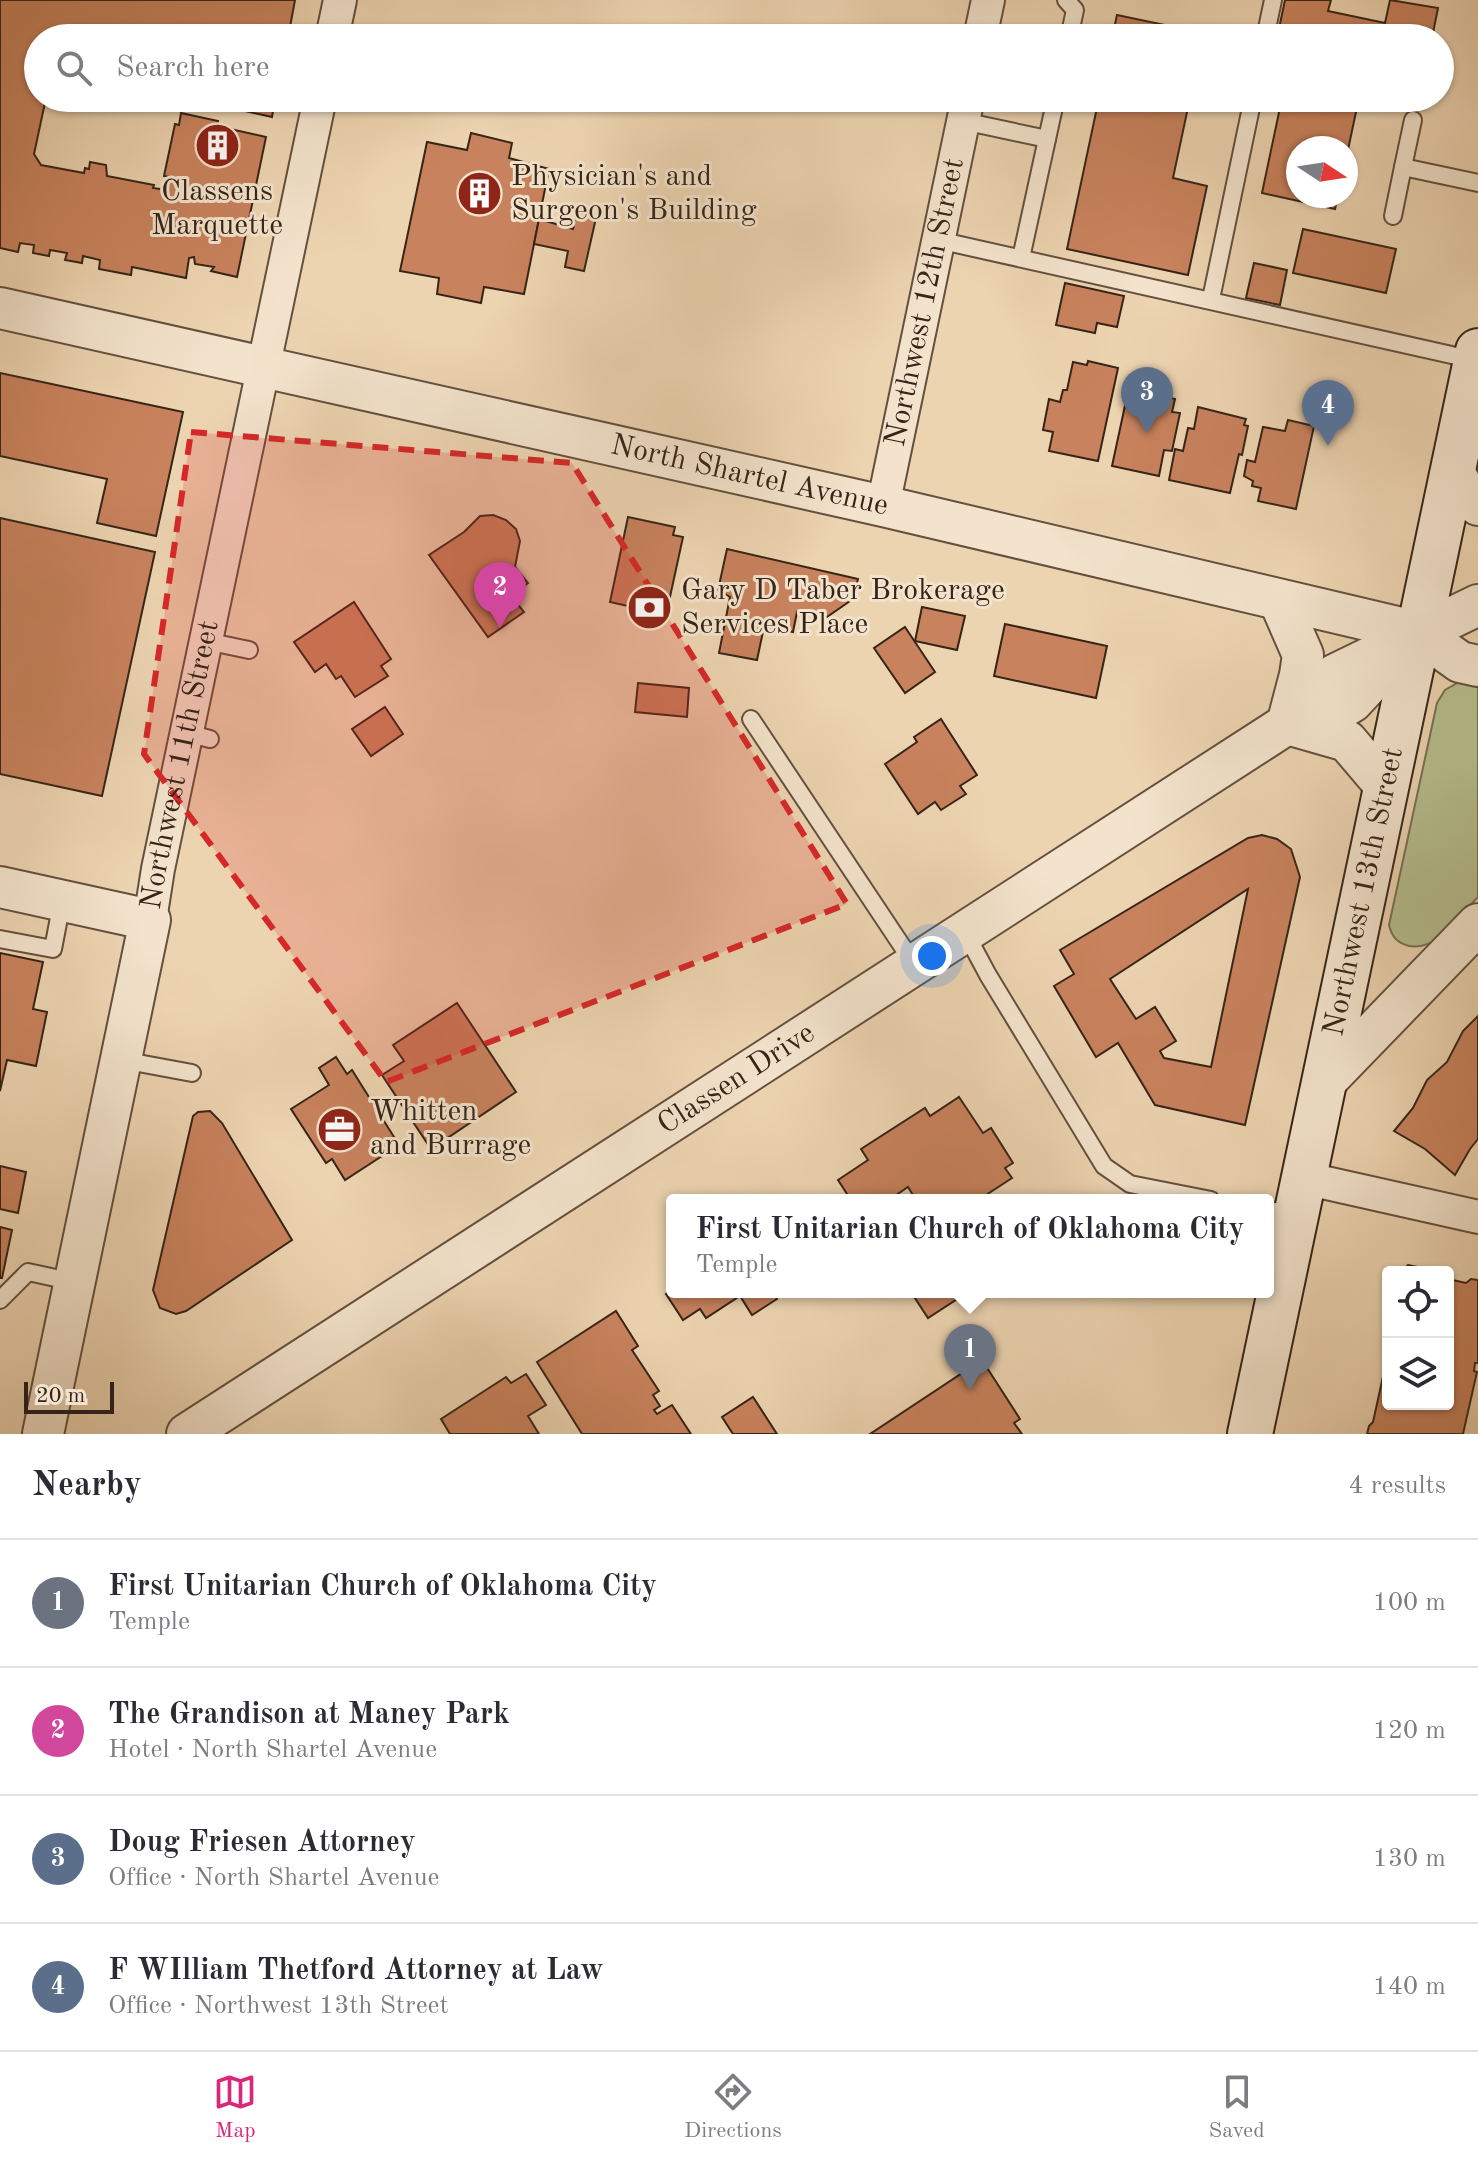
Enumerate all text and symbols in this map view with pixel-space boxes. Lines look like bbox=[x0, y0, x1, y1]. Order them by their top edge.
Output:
search box bbox=[24, 24, 1454, 112]
icon: search bbox=[52, 46, 96, 90]
text: Search here bbox=[116, 53, 270, 83]
building icon: Classens Marquette bbox=[193, 122, 241, 170]
north arrow bbox=[1286, 136, 1358, 208]
street label: Northwest 12th Street bbox=[881, 155, 970, 450]
place label: Physician's and Surgeon's Building bbox=[511, 162, 757, 226]
building icon: Physician's and Surgeon's Building bbox=[456, 170, 504, 218]
place label: Classens Marquette bbox=[151, 177, 283, 241]
pin: 3 bbox=[1121, 367, 1173, 433]
pin: 4 bbox=[1302, 380, 1354, 446]
street label: North Shartel Avenue bbox=[608, 430, 891, 522]
pin: 2 bbox=[474, 562, 526, 628]
place label: Gary D Taber Brokerage Services Place bbox=[681, 576, 1005, 640]
bank icon: Gary D Taber Brokerage Services Place bbox=[626, 584, 674, 632]
street label: Northwest 11th Street bbox=[137, 618, 225, 912]
street label: Northwest 13th Street bbox=[1319, 745, 1409, 1039]
your location bbox=[912, 936, 952, 976]
street label: Classen Drive bbox=[653, 1018, 820, 1141]
place label: Whitten and Burrage bbox=[370, 1097, 531, 1161]
office icon: Whitten and Burrage bbox=[315, 1105, 363, 1153]
popup bbox=[666, 1194, 1274, 1298]
text: First Unitarian Church of Oklahoma City bbox=[696, 1215, 1244, 1245]
text: Temple bbox=[696, 1252, 777, 1278]
map controls bbox=[1382, 1266, 1454, 1410]
button: locate bbox=[1382, 1266, 1454, 1338]
pin: 1 bbox=[944, 1324, 996, 1390]
button: layers bbox=[1382, 1338, 1454, 1410]
scale bar bbox=[24, 1378, 114, 1414]
text: 20 m bbox=[36, 1385, 85, 1407]
text: Nearby bbox=[32, 1469, 142, 1503]
text: 4 results bbox=[1348, 1473, 1446, 1499]
text: First Unitarian Church of Oklahoma City bbox=[108, 1572, 657, 1602]
text: 1 bbox=[50, 1590, 66, 1616]
text: 100 m bbox=[1373, 1590, 1446, 1616]
text: Temple bbox=[108, 1609, 190, 1635]
text: The Grandison at Maney Park bbox=[108, 1700, 510, 1730]
text: 2 bbox=[50, 1718, 66, 1744]
text: 120 m bbox=[1373, 1718, 1446, 1744]
text: Hotel · North Shartel Avenue bbox=[108, 1737, 437, 1763]
text: Doug Friesen Attorney bbox=[108, 1828, 416, 1858]
text: 3 bbox=[50, 1846, 66, 1872]
text: 130 m bbox=[1373, 1846, 1446, 1872]
text: Office · North Shartel Avenue bbox=[108, 1865, 440, 1891]
text: F WIlliam Thetford Attorney at Law bbox=[108, 1956, 604, 1986]
text: 4 bbox=[50, 1974, 66, 2000]
text: 140 m bbox=[1373, 1974, 1446, 2000]
text: Office · Northwest 13th Street bbox=[108, 1993, 449, 2019]
tab: Map bbox=[213, 2070, 257, 2145]
tab: Directions bbox=[684, 2070, 782, 2145]
tab: Saved bbox=[1209, 2070, 1265, 2145]

